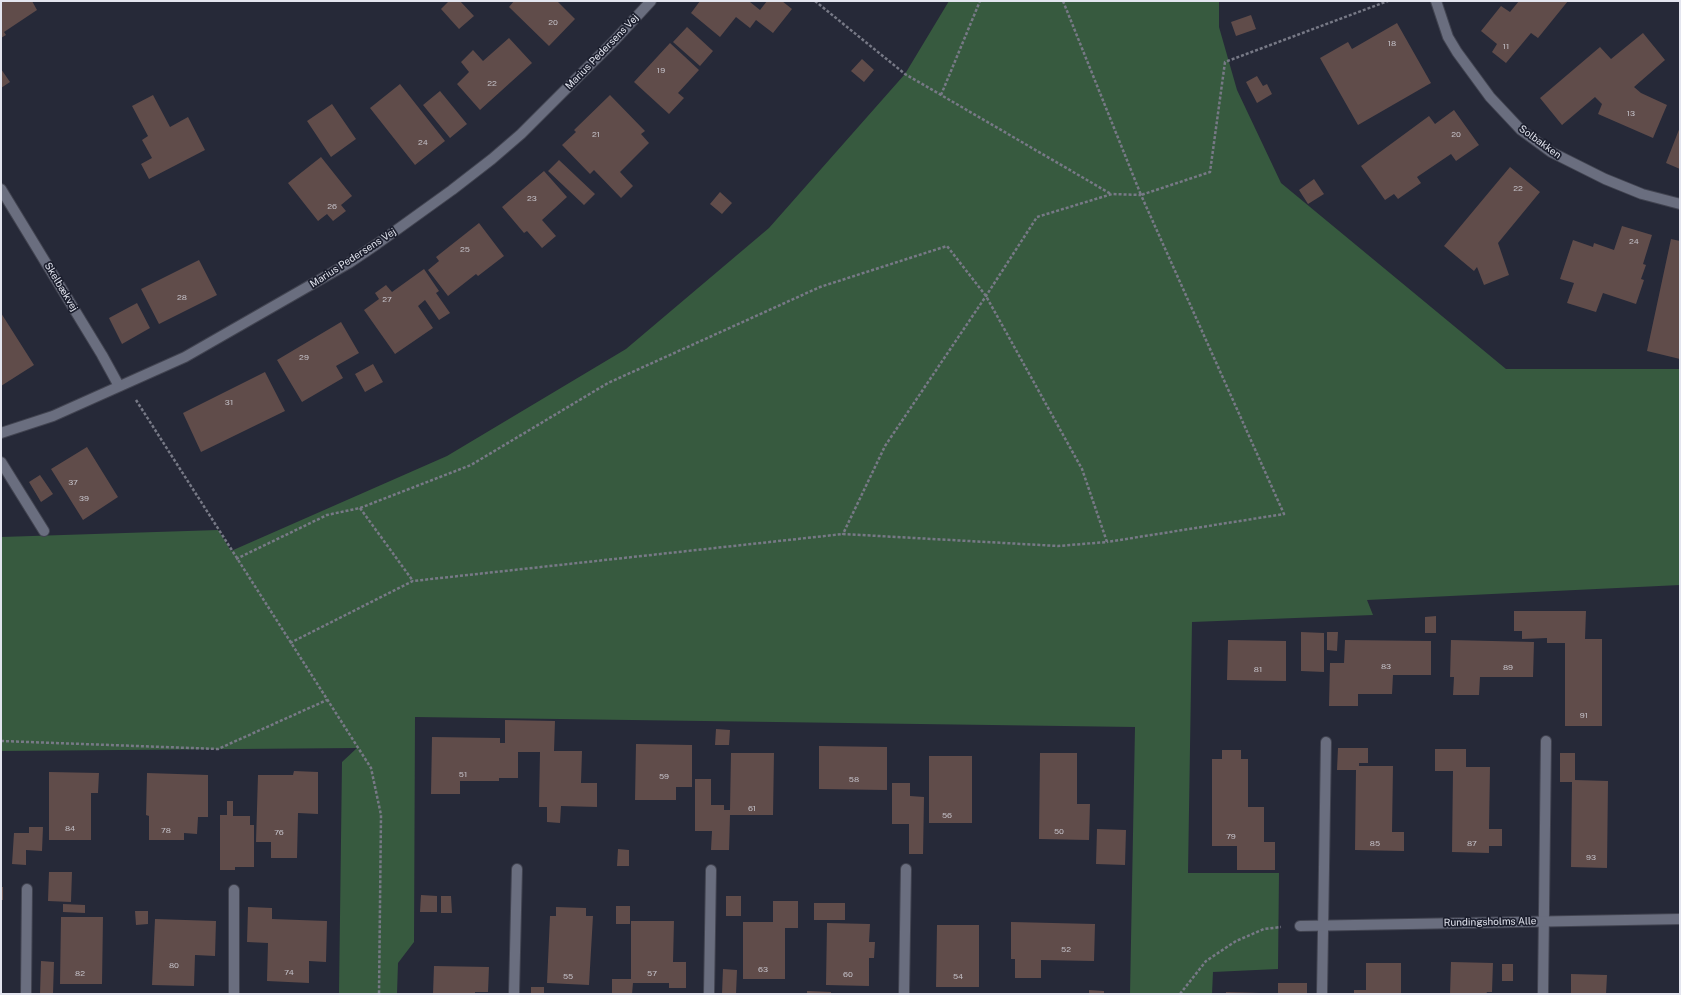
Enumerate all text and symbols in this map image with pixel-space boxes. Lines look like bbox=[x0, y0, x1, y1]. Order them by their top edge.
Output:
street label: Marius Pedersens Vej bbox=[563, 12, 641, 92]
house number: 20 bbox=[548, 18, 558, 28]
house number: 18 bbox=[1388, 39, 1396, 49]
house number: 11 bbox=[1503, 42, 1509, 52]
house number: 19 bbox=[657, 66, 665, 76]
house number: 22 bbox=[487, 79, 497, 89]
house number: 13 bbox=[1627, 109, 1635, 119]
street label: Solbakken bbox=[1517, 123, 1563, 161]
house number: 21 bbox=[592, 130, 600, 140]
house number: 20 bbox=[1451, 130, 1461, 140]
house number: 24 bbox=[418, 138, 428, 148]
house number: 22 bbox=[1513, 184, 1523, 194]
house number: 23 bbox=[527, 194, 537, 204]
house number: 26 bbox=[327, 202, 337, 212]
street label: Marius Pedersens Vej bbox=[308, 226, 398, 290]
house number: 24 bbox=[1629, 237, 1639, 247]
house number: 25 bbox=[460, 245, 470, 255]
street label: Skelbækvej bbox=[42, 260, 80, 314]
house number: 28 bbox=[177, 293, 187, 303]
house number: 27 bbox=[382, 295, 392, 305]
house number: 29 bbox=[299, 353, 309, 363]
house number: 31 bbox=[225, 398, 233, 408]
house number: 37 bbox=[68, 478, 78, 488]
house number: 39 bbox=[79, 494, 89, 504]
house number: 83 bbox=[1381, 662, 1391, 672]
house number: 89 bbox=[1503, 663, 1513, 673]
house number: 81 bbox=[1254, 665, 1262, 675]
house number: 91 bbox=[1580, 711, 1588, 721]
house number: 51 bbox=[459, 770, 467, 780]
house number: 59 bbox=[659, 772, 669, 782]
house number: 58 bbox=[849, 775, 859, 785]
house number: 61 bbox=[748, 804, 756, 814]
house number: 56 bbox=[942, 811, 952, 821]
house number: 84 bbox=[65, 824, 75, 834]
house number: 78 bbox=[161, 826, 171, 836]
house number: 50 bbox=[1054, 827, 1064, 837]
house number: 76 bbox=[274, 828, 284, 838]
house number: 79 bbox=[1226, 832, 1236, 842]
house number: 85 bbox=[1370, 839, 1380, 849]
house number: 87 bbox=[1467, 839, 1477, 849]
house number: 93 bbox=[1586, 853, 1596, 863]
street label: Rundingsholms Alle bbox=[1444, 915, 1536, 929]
house number: 52 bbox=[1061, 945, 1071, 955]
house number: 80 bbox=[169, 961, 179, 971]
house number: 63 bbox=[758, 965, 768, 975]
house number: 74 bbox=[284, 968, 294, 978]
house number: 82 bbox=[75, 969, 85, 979]
house number: 57 bbox=[647, 969, 657, 979]
house number: 60 bbox=[843, 970, 853, 980]
house number: 55 bbox=[563, 972, 573, 982]
house number: 54 bbox=[953, 972, 963, 982]

